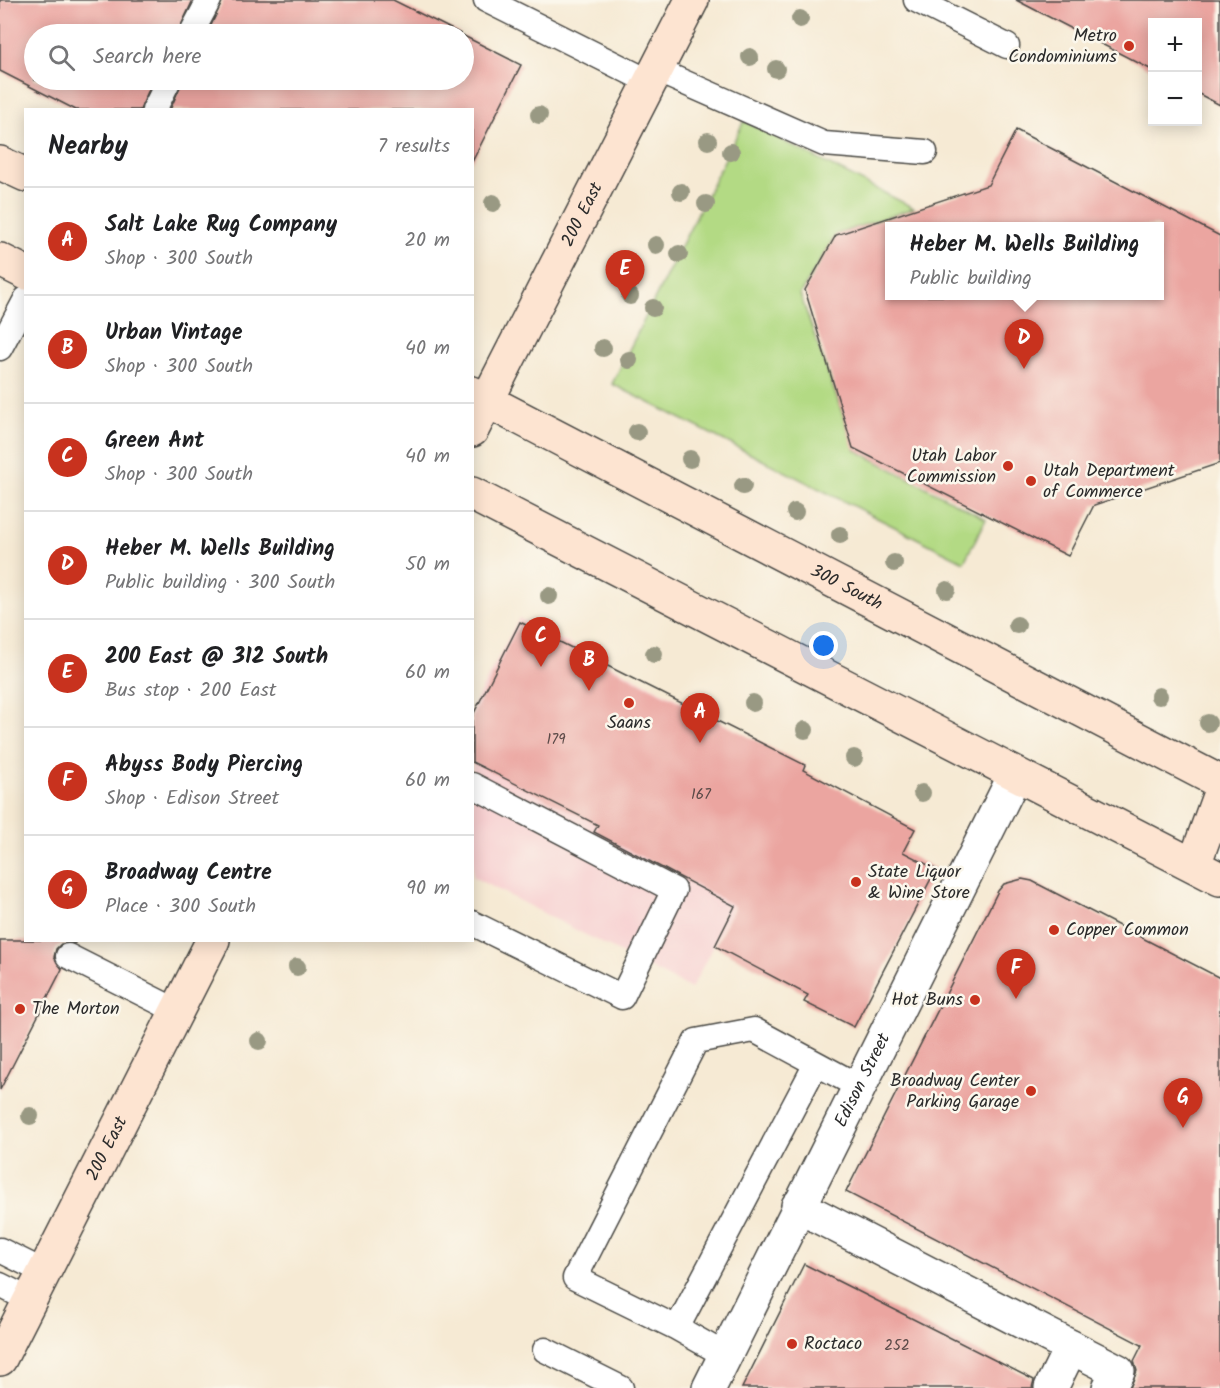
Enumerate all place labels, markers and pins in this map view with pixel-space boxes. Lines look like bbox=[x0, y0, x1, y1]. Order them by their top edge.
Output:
place label: Metro Condominiums bbox=[1008, 22, 1117, 72]
marker: Metro Condominiums bbox=[1122, 39, 1136, 53]
pin: E bbox=[606, 250, 644, 300]
pin: D bbox=[1004, 320, 1044, 369]
place label: Utah Labor Commission bbox=[907, 442, 997, 492]
place label: Utah Department of Commerce bbox=[1043, 457, 1176, 507]
marker: Utah Labor Commission bbox=[1001, 459, 1015, 473]
marker: Utah Department of Commerce bbox=[1024, 474, 1038, 488]
pin: C bbox=[522, 618, 560, 667]
pin: B bbox=[570, 642, 608, 691]
pin: A bbox=[680, 694, 720, 743]
marker: Saans bbox=[622, 696, 636, 710]
place label: Saans bbox=[607, 709, 651, 738]
place label: State Liquor & Wine Store bbox=[868, 858, 970, 908]
marker: State Liquor & Wine Store bbox=[849, 875, 863, 889]
place label: Copper Common bbox=[1066, 916, 1189, 945]
marker: Copper Common bbox=[1047, 923, 1061, 937]
pin: F bbox=[996, 950, 1036, 999]
place label: Hot Buns bbox=[891, 986, 963, 1015]
marker: Hot Buns bbox=[968, 993, 982, 1007]
place label: The Morton bbox=[32, 995, 120, 1024]
marker: The Morton bbox=[13, 1002, 27, 1016]
place label: Broadway Center Parking Garage bbox=[890, 1067, 1020, 1117]
pin: G bbox=[1164, 1078, 1202, 1128]
marker: Broadway Center Parking Garage bbox=[1024, 1084, 1038, 1098]
place label: Roctaco bbox=[804, 1330, 862, 1359]
marker: Roctaco bbox=[785, 1337, 799, 1351]

